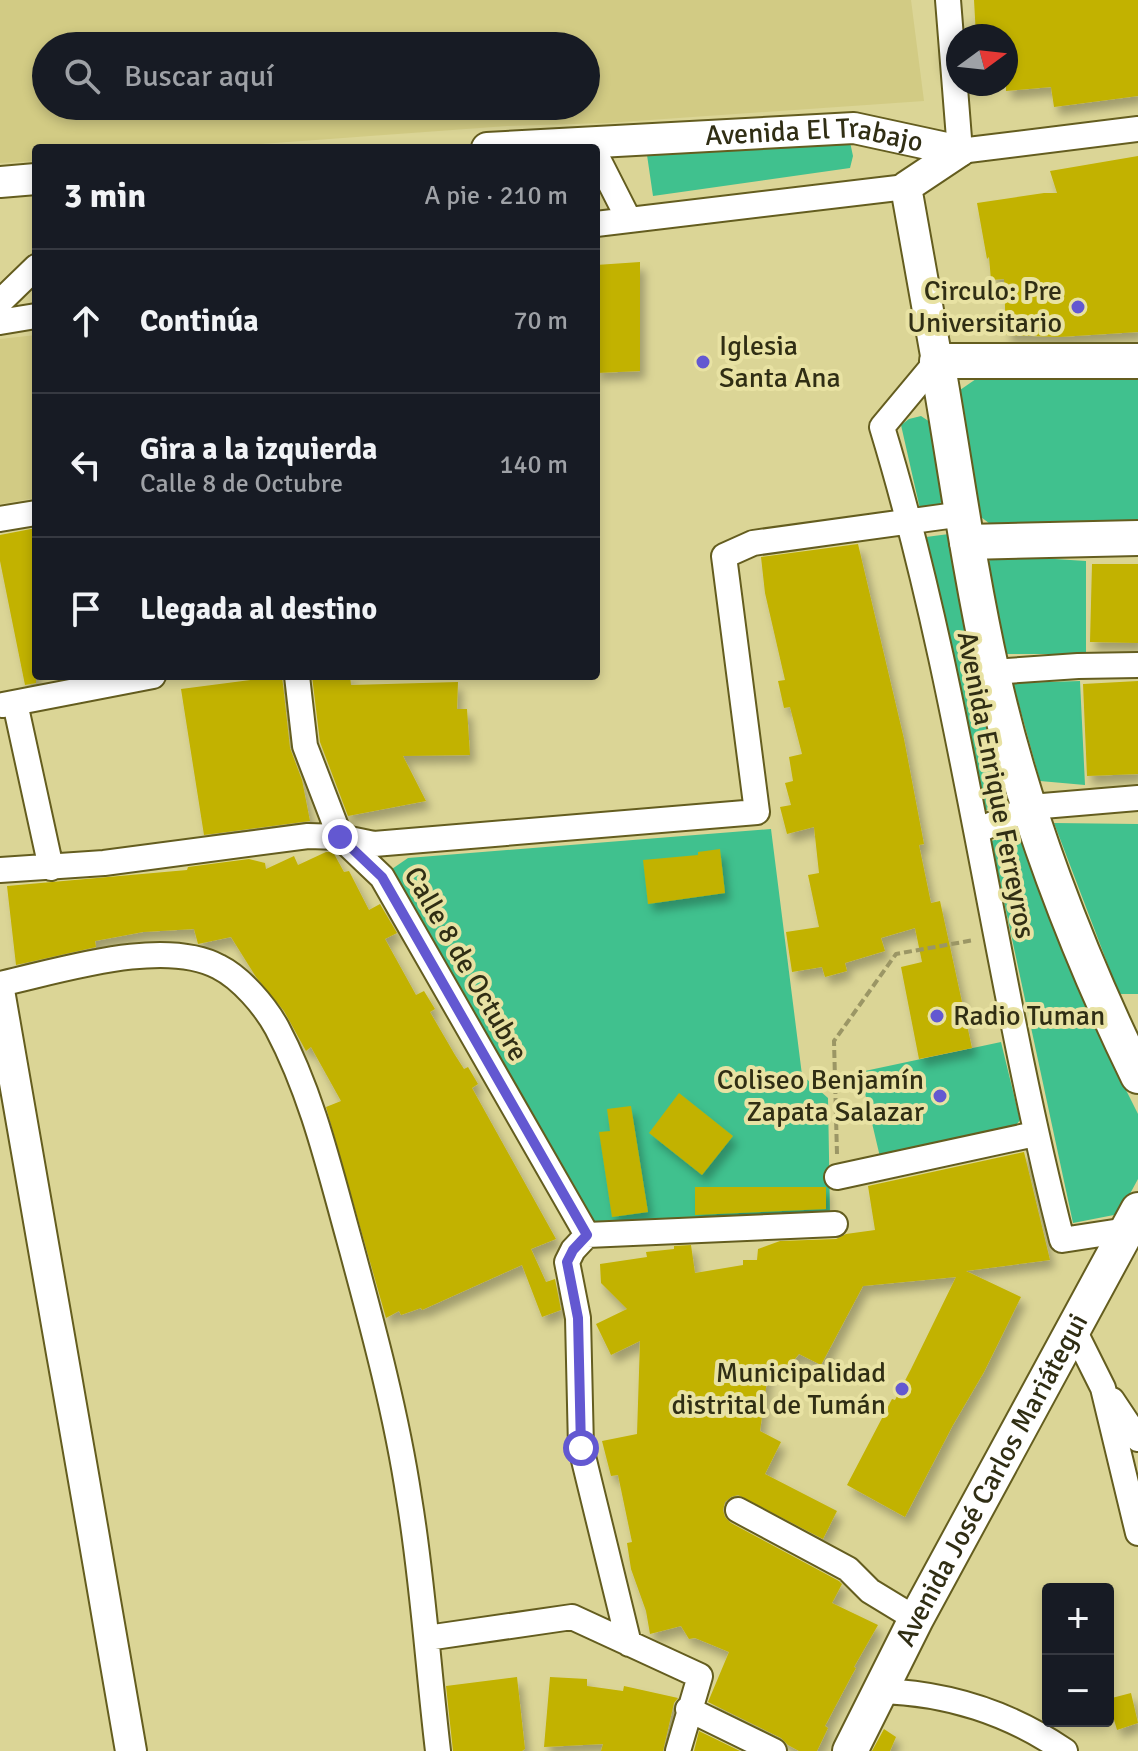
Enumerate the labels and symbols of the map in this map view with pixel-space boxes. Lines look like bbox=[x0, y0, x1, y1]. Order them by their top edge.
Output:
north arrow bbox=[946, 24, 1018, 96]
street label: Avenida El Trabajo bbox=[704, 111, 926, 160]
place label: Circulo: Pre Universitario bbox=[907, 274, 1062, 340]
marker: Circulo: Pre Universitario bbox=[1069, 298, 1087, 316]
place label: Iglesia Santa Ana bbox=[719, 329, 841, 395]
marker: Iglesia Santa Ana bbox=[694, 353, 712, 371]
street label: Avenida Enrique Ferreyros bbox=[950, 629, 1042, 941]
route end bbox=[322, 819, 358, 855]
street label: Calle 8 de Octubre bbox=[397, 861, 535, 1067]
place label: Radio Tuman bbox=[953, 999, 1105, 1033]
marker: Radio Tuman bbox=[928, 1007, 946, 1025]
place label: Coliseo Benjamín Zapata Salazar bbox=[717, 1063, 925, 1129]
marker: Coliseo Benjamín Zapata Salazar bbox=[931, 1087, 949, 1105]
street label: Avenida José Carlos Mariátegui bbox=[888, 1308, 1096, 1652]
place label: Municipalidad distrital de Tumán bbox=[671, 1356, 886, 1422]
marker: Municipalidad distrital de Tumán bbox=[893, 1380, 911, 1398]
route start bbox=[563, 1430, 599, 1466]

